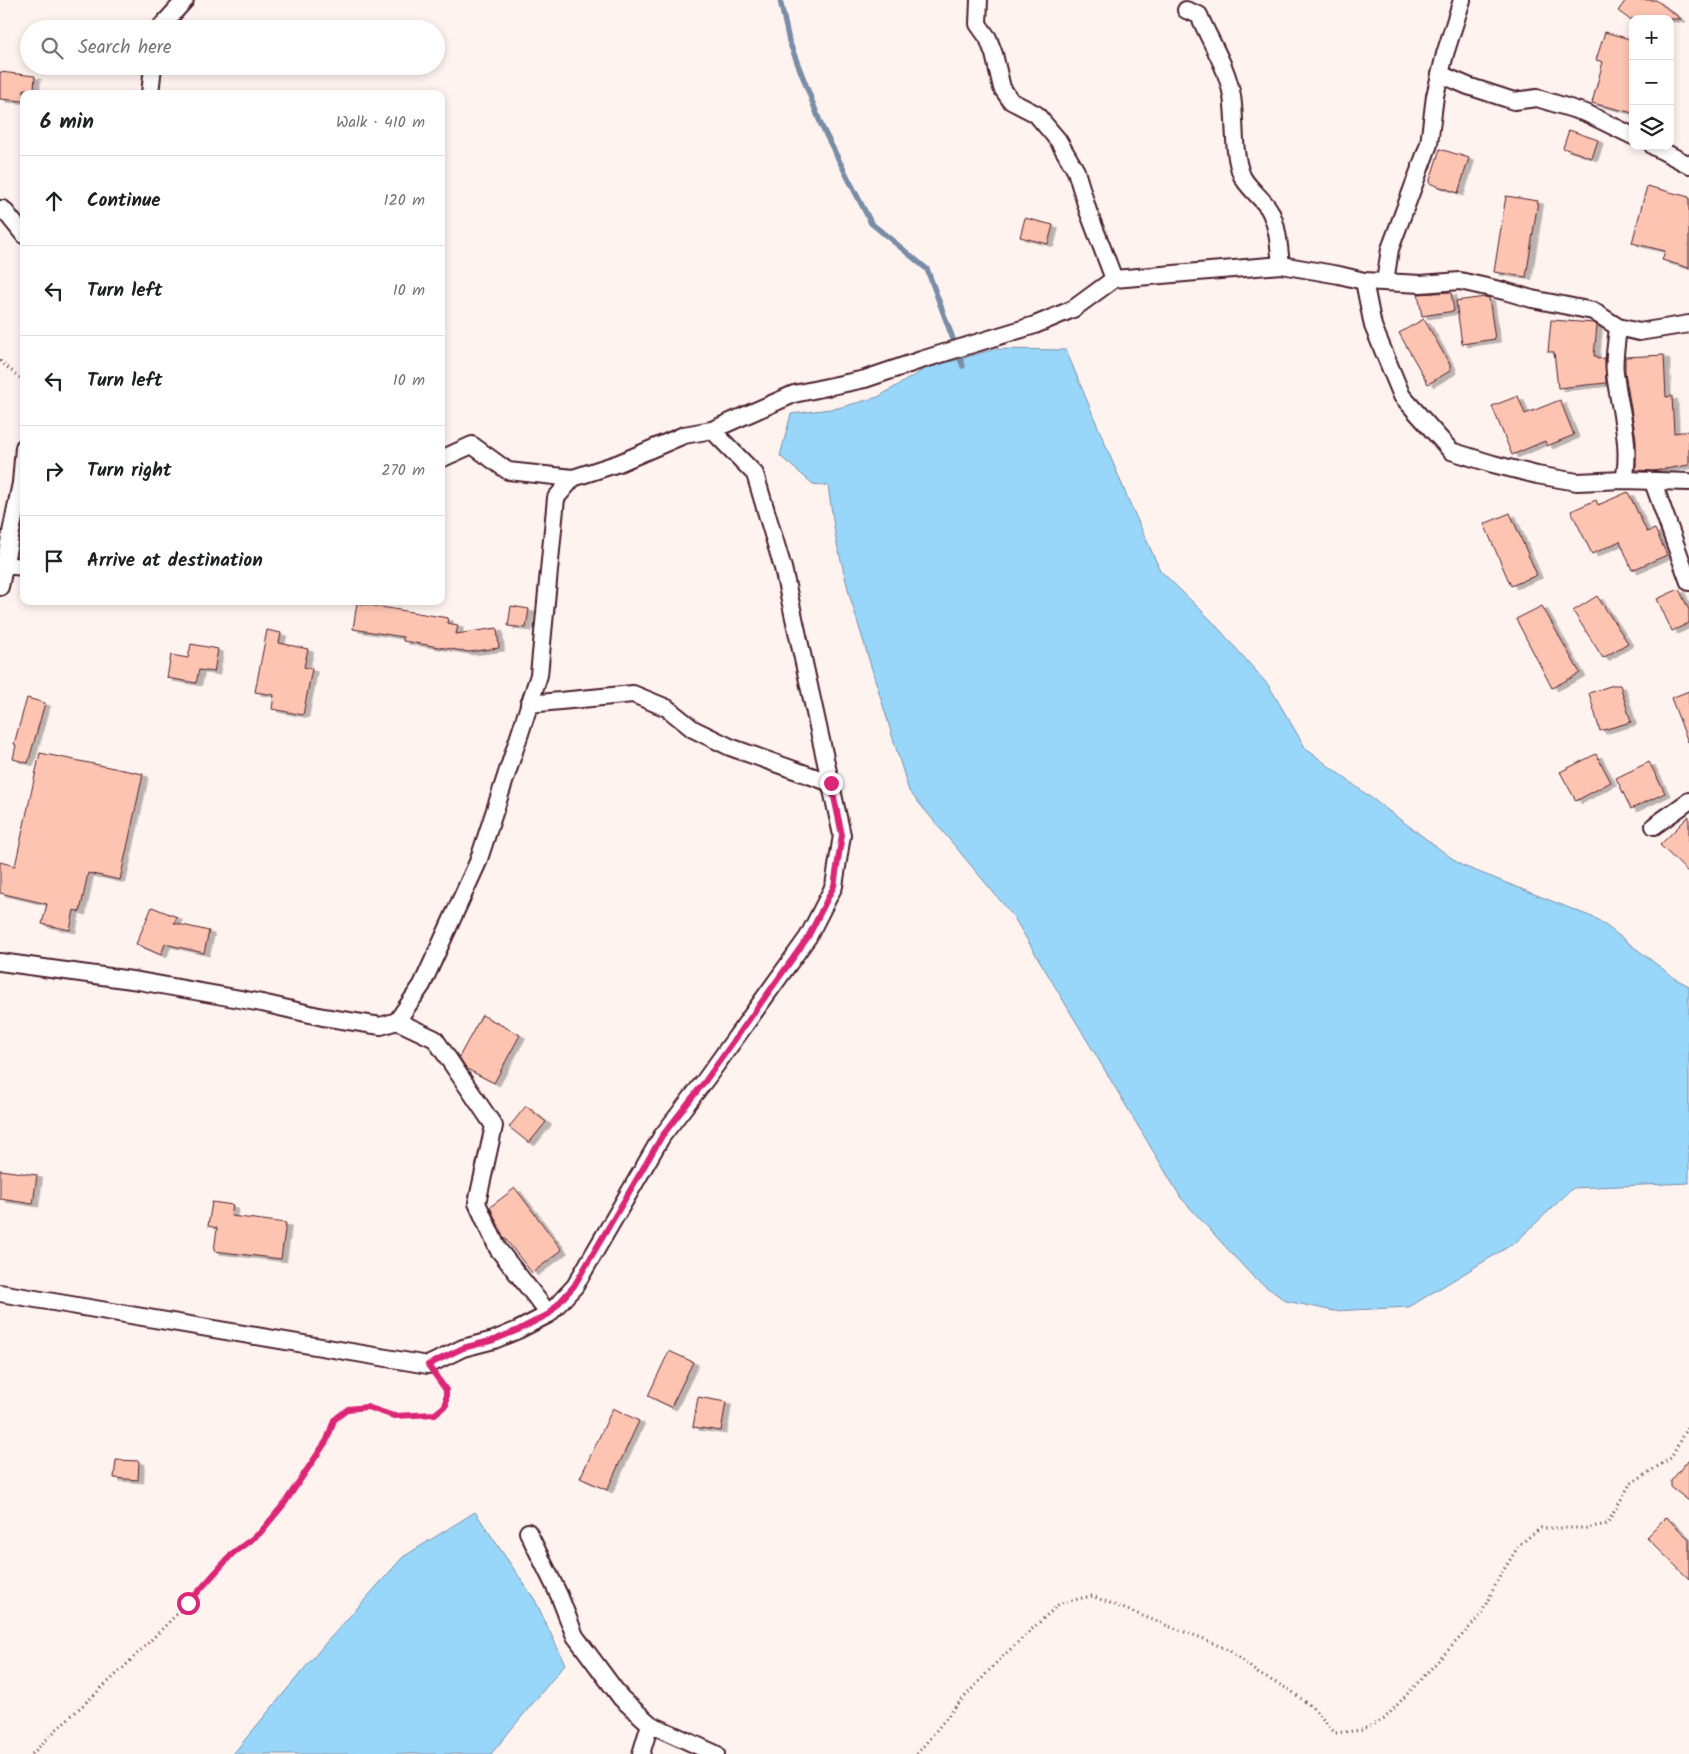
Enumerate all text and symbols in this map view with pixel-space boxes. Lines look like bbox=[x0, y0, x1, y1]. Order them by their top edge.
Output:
map controls bbox=[1629, 15, 1674, 150]
button: + bbox=[1629, 15, 1674, 60]
search box bbox=[20, 20, 445, 75]
text: Search here bbox=[78, 33, 172, 63]
icon: search bbox=[38, 34, 66, 62]
button: − bbox=[1629, 60, 1674, 105]
button: layers bbox=[1629, 105, 1674, 150]
text: 6 min bbox=[40, 106, 94, 139]
text: Walk · 410 m bbox=[336, 110, 425, 135]
text: Continue bbox=[87, 186, 160, 216]
icon: ahead bbox=[40, 187, 68, 215]
text: 120 m bbox=[384, 188, 425, 213]
text: Turn left bbox=[87, 276, 162, 306]
icon: left bbox=[40, 277, 68, 305]
text: 10 m bbox=[393, 278, 425, 303]
text: Turn left bbox=[87, 366, 162, 396]
icon: left bbox=[40, 367, 68, 395]
text: 10 m bbox=[393, 368, 425, 393]
text: Turn right bbox=[87, 456, 172, 486]
icon: right bbox=[40, 457, 68, 485]
text: 270 m bbox=[381, 458, 425, 483]
text: Arrive at destination bbox=[87, 546, 263, 576]
icon: arrive bbox=[40, 547, 68, 575]
route end bbox=[820, 772, 843, 795]
route start bbox=[177, 1592, 200, 1615]

